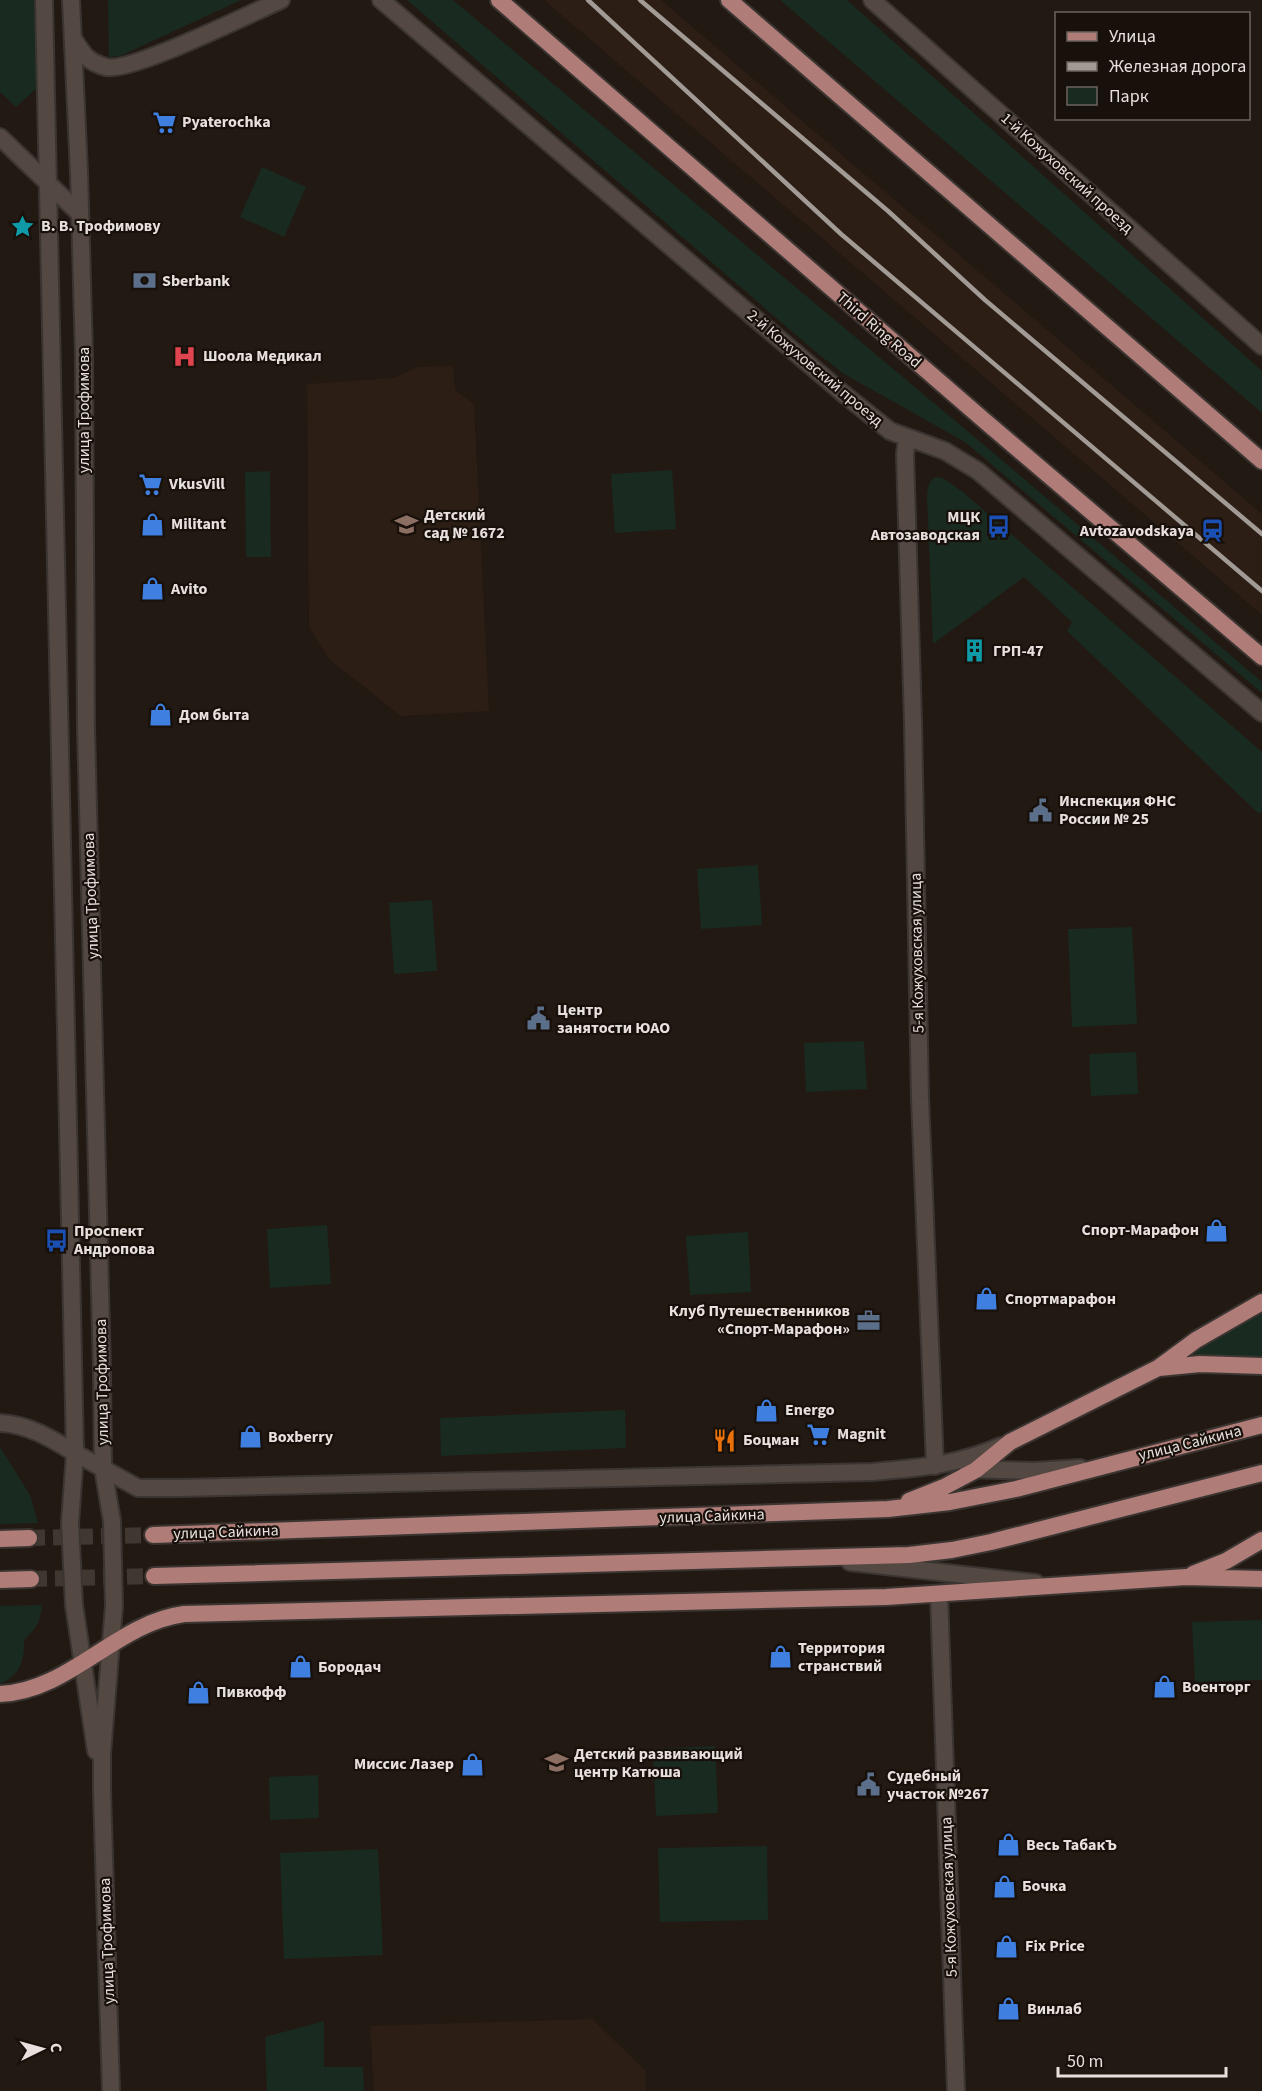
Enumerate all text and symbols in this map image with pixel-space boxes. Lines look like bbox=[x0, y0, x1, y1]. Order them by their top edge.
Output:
legend bbox=[1055, 12, 1250, 120]
text: Улица bbox=[1109, 24, 1156, 49]
text: Железная дорога bbox=[1109, 54, 1246, 79]
text: Парк bbox=[1109, 84, 1149, 109]
street label: 1-й Кожуховский проезд bbox=[996, 107, 1138, 239]
supermarket icon: Pyaterochka bbox=[151, 109, 177, 135]
place label: Pyaterochka bbox=[182, 111, 271, 133]
place icon: В. В. Трофимову bbox=[10, 213, 36, 239]
place label: В. В. Трофимову bbox=[41, 215, 161, 237]
bank icon: Sberbank bbox=[131, 268, 157, 294]
place label: Sberbank bbox=[162, 270, 230, 292]
street label: Third Ring Road bbox=[832, 287, 926, 373]
street label: 2-й Кожуховский проезд bbox=[742, 305, 888, 432]
hospital icon: Шоола Медикал bbox=[172, 343, 198, 369]
place label: Шоола Медикал bbox=[203, 345, 322, 367]
street label: улица Трофимова bbox=[73, 347, 95, 473]
supermarket icon: VkusVill bbox=[138, 471, 164, 497]
place label: VkusVill bbox=[168, 473, 225, 495]
place label: Детский сад № 1672 bbox=[424, 504, 505, 544]
place label: МЦК Автозаводская bbox=[870, 506, 980, 546]
shop icon: Militant bbox=[140, 511, 166, 537]
school or university icon: Детский сад № 1672 bbox=[393, 511, 419, 537]
place label: Militant bbox=[171, 513, 226, 535]
bus stop icon: МЦК Автозаводская bbox=[985, 513, 1011, 539]
station icon: Avtozavodskaya bbox=[1199, 518, 1225, 544]
place label: Avtozavodskaya bbox=[1079, 520, 1194, 542]
shop icon: Avito bbox=[140, 576, 166, 602]
place label: Avito bbox=[170, 578, 208, 600]
building icon: ГРП-47 bbox=[962, 638, 988, 664]
place label: ГРП-47 bbox=[993, 640, 1044, 662]
shop icon: Дом быта bbox=[148, 702, 174, 728]
place label: Дом быта bbox=[179, 704, 249, 726]
place label: Инспекция ФНС России № 25 bbox=[1059, 790, 1176, 830]
public building icon: Инспекция ФНС России № 25 bbox=[1028, 797, 1054, 823]
street label: улица Трофимова bbox=[78, 832, 104, 960]
street label: 5-я Кожуховская улица bbox=[905, 873, 929, 1033]
place label: Центр занятости ЮАО bbox=[557, 999, 670, 1039]
public building icon: Центр занятости ЮАО bbox=[526, 1006, 552, 1032]
shop icon: Спорт-Марафон bbox=[1204, 1217, 1230, 1243]
place label: Спорт-Марафон bbox=[1082, 1219, 1199, 1241]
place label: Проспект Андропова bbox=[73, 1220, 155, 1260]
bus stop icon: Проспект Андропова bbox=[43, 1227, 69, 1253]
shop icon: Спортмарафон bbox=[974, 1286, 1000, 1312]
place label: Спортмарафон bbox=[1005, 1288, 1116, 1310]
place label: Клуб Путешественников «Спорт-Марафон» bbox=[669, 1300, 850, 1340]
office icon: Клуб Путешественников «Спорт-Марафон» bbox=[855, 1307, 881, 1333]
street label: улица Трофимова bbox=[90, 1319, 114, 1445]
shop icon: Energo bbox=[754, 1397, 780, 1423]
place label: Energo bbox=[785, 1399, 835, 1421]
street label: улица Сайкина bbox=[1136, 1420, 1244, 1466]
supermarket icon: Magnit bbox=[806, 1421, 832, 1447]
place label: Magnit bbox=[837, 1423, 886, 1445]
shop icon: Boxberry bbox=[237, 1424, 263, 1450]
place label: Boxberry bbox=[268, 1426, 334, 1448]
restaurant icon: Боцман bbox=[712, 1427, 738, 1453]
place label: Боцман bbox=[743, 1429, 799, 1451]
street label: улица Сайкина bbox=[659, 1503, 765, 1529]
street label: улица Сайкина bbox=[173, 1519, 279, 1545]
place label: Территория странствий bbox=[798, 1637, 885, 1677]
shop icon: Территория странствий bbox=[767, 1644, 793, 1670]
shop icon: Бородач bbox=[287, 1654, 313, 1680]
place label: Бородач bbox=[318, 1656, 381, 1678]
shop icon: Военторг bbox=[1151, 1674, 1177, 1700]
place label: Военторг bbox=[1182, 1676, 1251, 1698]
shop icon: Пивкофф bbox=[185, 1679, 211, 1705]
place label: Пивкофф bbox=[216, 1681, 287, 1703]
place label: Детский развивающий центр Катюша bbox=[574, 1743, 743, 1783]
school or university icon: Детский развивающий центр Катюша bbox=[543, 1750, 569, 1776]
shop icon: Миссис Лазер bbox=[459, 1751, 485, 1777]
place label: Миссис Лазер bbox=[354, 1753, 454, 1775]
place label: Судебный участок №267 bbox=[887, 1765, 989, 1805]
public building icon: Судебный участок №267 bbox=[856, 1772, 882, 1798]
street label: 5-я Кожуховская улица bbox=[935, 1817, 963, 1977]
shop icon: Весь ТабакЪ bbox=[995, 1832, 1021, 1858]
place label: Весь ТабакЪ bbox=[1026, 1834, 1117, 1856]
shop icon: Бочка bbox=[991, 1873, 1017, 1899]
place label: Бочка bbox=[1022, 1875, 1066, 1897]
street label: улица Трофимова bbox=[94, 1877, 120, 2005]
shop icon: Fix Price bbox=[994, 1933, 1020, 1959]
place label: Fix Price bbox=[1025, 1935, 1085, 1957]
shop icon: Винлаб bbox=[996, 1996, 1022, 2022]
place label: Винлаб bbox=[1027, 1998, 1082, 2020]
north arrow bbox=[12, 2019, 72, 2079]
scale bar bbox=[1058, 2040, 1226, 2078]
text: С bbox=[45, 2042, 67, 2053]
text: 50 m bbox=[1067, 2049, 1103, 2074]

